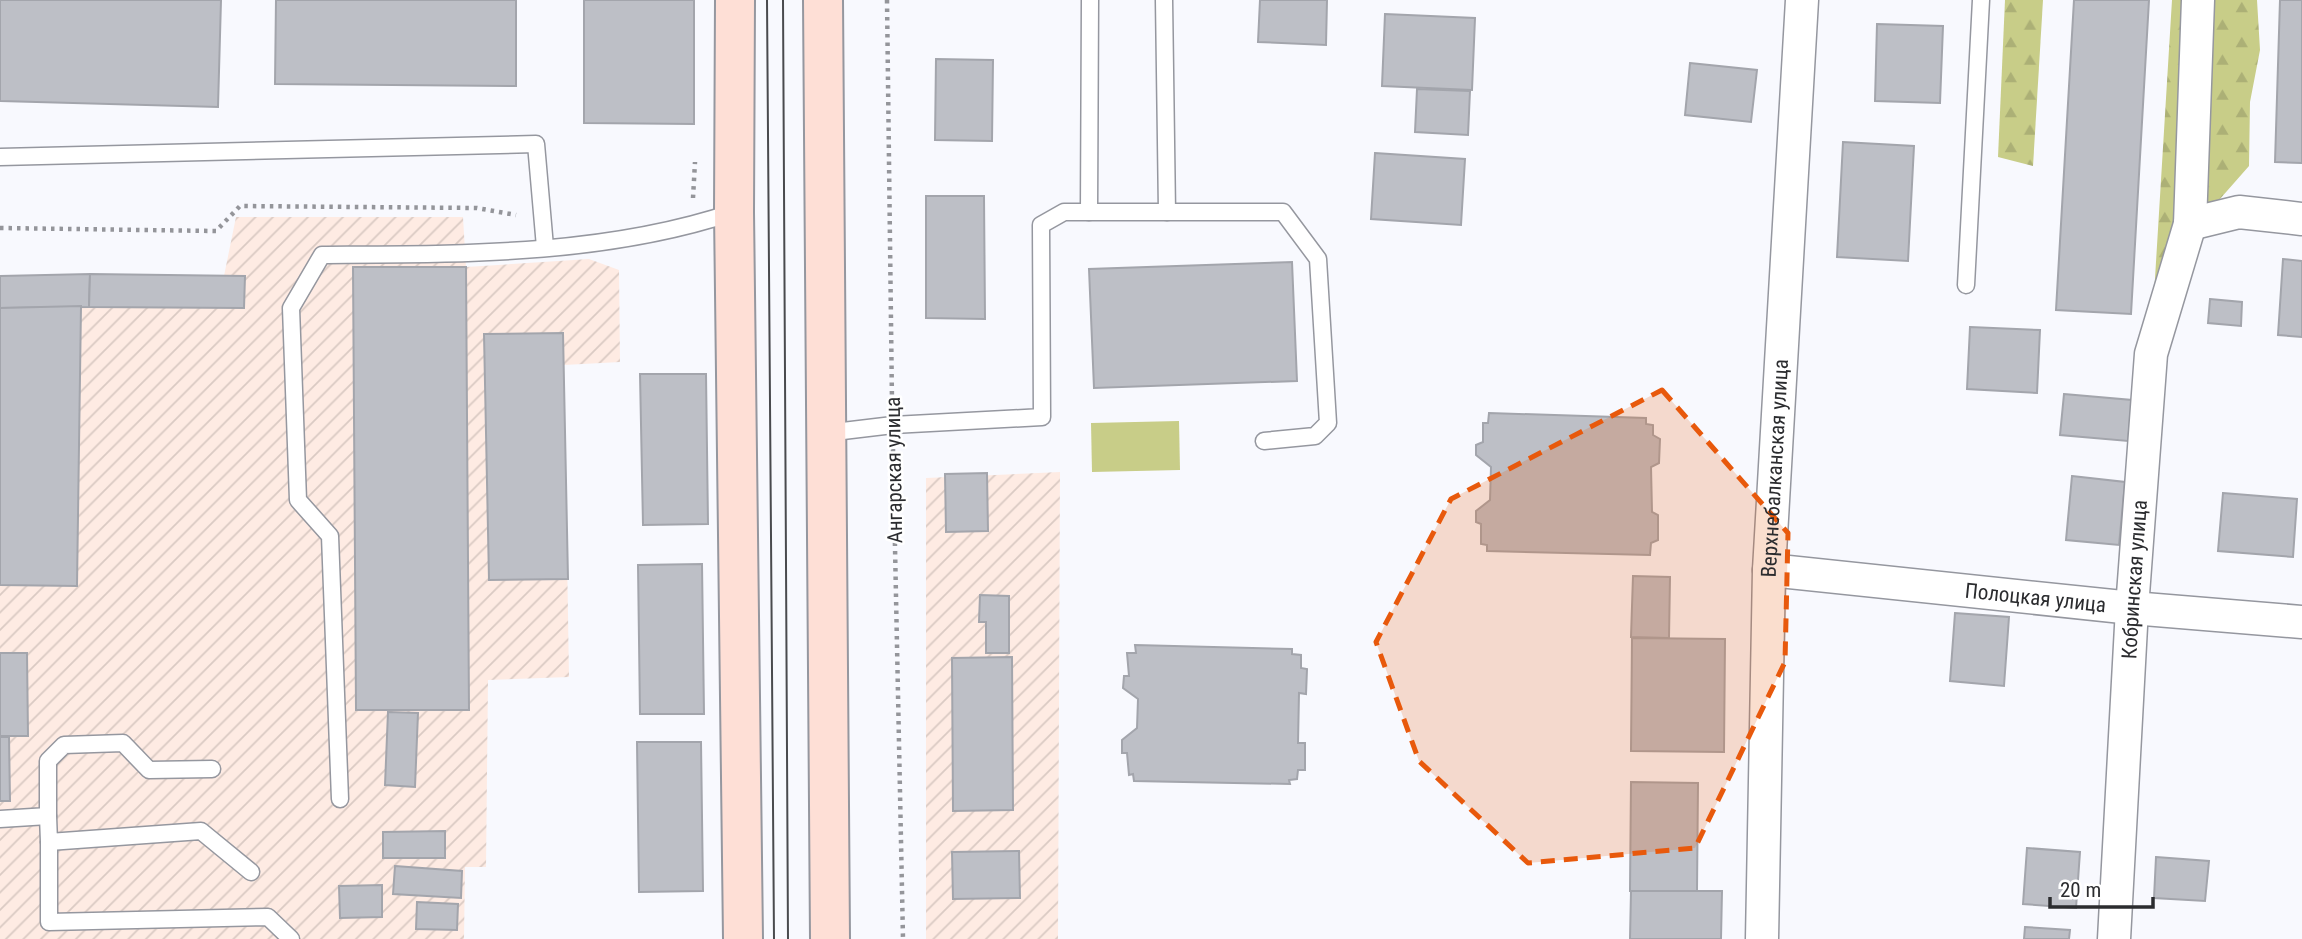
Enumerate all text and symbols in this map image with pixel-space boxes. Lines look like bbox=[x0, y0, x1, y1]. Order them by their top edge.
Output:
street label: Верхнебалканская улица bbox=[1757, 358, 1793, 578]
street label: Ангарская улица bbox=[881, 396, 907, 544]
street label: Кобринская улица bbox=[2117, 499, 2152, 660]
street label: Полоцкая улица bbox=[1964, 579, 2107, 617]
scale bar bbox=[2050, 866, 2153, 910]
text: 20 m bbox=[2060, 878, 2101, 902]

